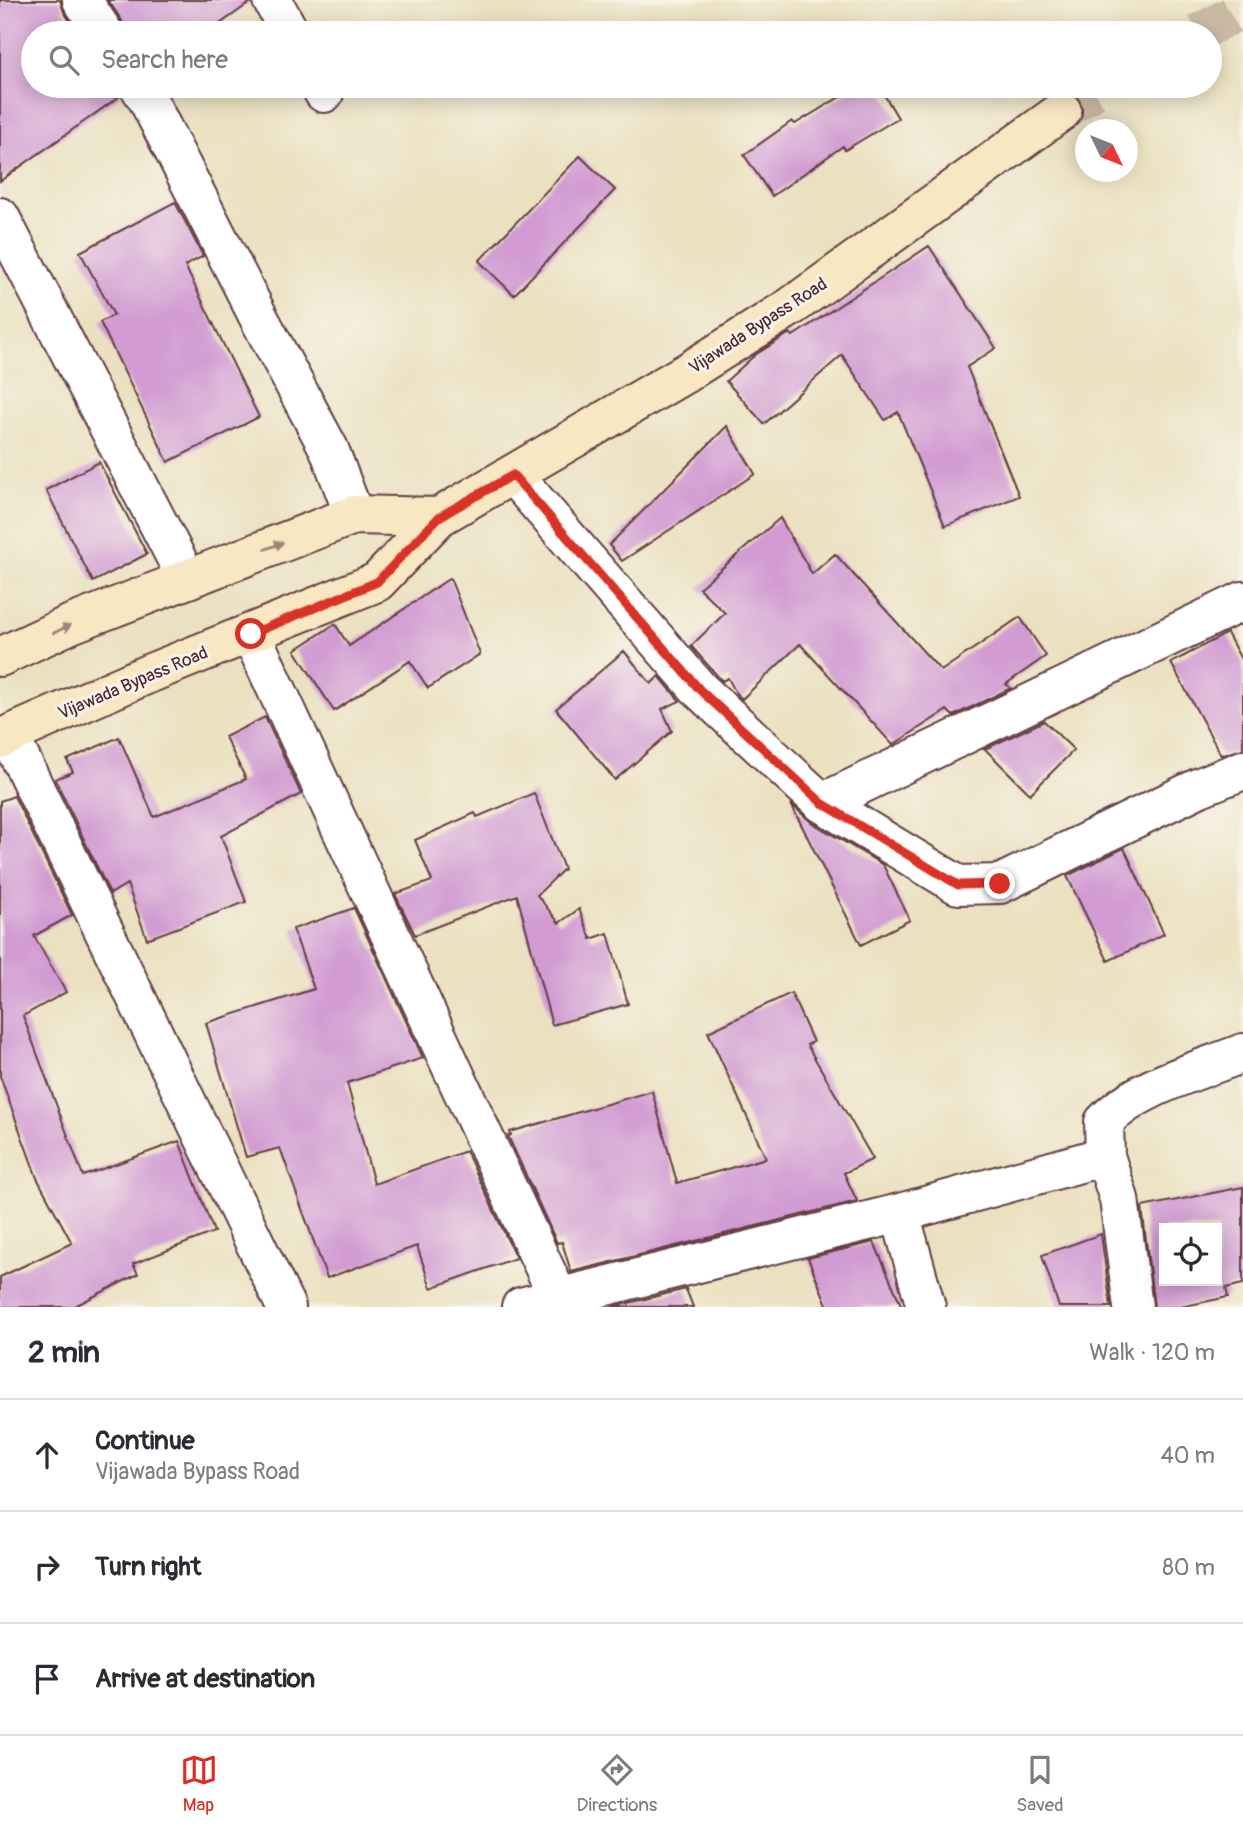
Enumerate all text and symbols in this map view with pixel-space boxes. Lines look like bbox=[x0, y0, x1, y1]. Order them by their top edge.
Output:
search box bbox=[21, 21, 1222, 98]
icon: search bbox=[45, 41, 83, 79]
text: Search here bbox=[101, 44, 228, 76]
north arrow bbox=[1075, 119, 1138, 182]
street label: Vijawada Bypass Road bbox=[684, 273, 832, 379]
one-way arrow bbox=[263, 540, 284, 551]
route start bbox=[235, 618, 266, 649]
one-way arrow bbox=[52, 623, 72, 634]
street label: Vijawada Bypass Road bbox=[55, 641, 211, 725]
route end bbox=[984, 868, 1015, 899]
map controls bbox=[1159, 1223, 1222, 1286]
button: locate bbox=[1159, 1223, 1222, 1286]
text: 2 min bbox=[28, 1334, 100, 1371]
text: Walk · 120 m bbox=[1089, 1338, 1215, 1367]
text: Continue bbox=[95, 1425, 195, 1457]
icon: ahead bbox=[28, 1436, 66, 1474]
text: 40 m bbox=[1161, 1441, 1215, 1470]
text: Vijawada Bypass Road bbox=[95, 1457, 300, 1486]
icon: right bbox=[28, 1548, 66, 1586]
text: Turn right bbox=[95, 1551, 201, 1583]
text: 80 m bbox=[1162, 1553, 1215, 1582]
icon: arrive bbox=[28, 1660, 66, 1698]
text: Arrive at destination bbox=[95, 1663, 315, 1695]
tab: Map bbox=[180, 1751, 218, 1817]
tab: Directions bbox=[577, 1751, 657, 1817]
tab: Saved bbox=[1016, 1751, 1063, 1817]

